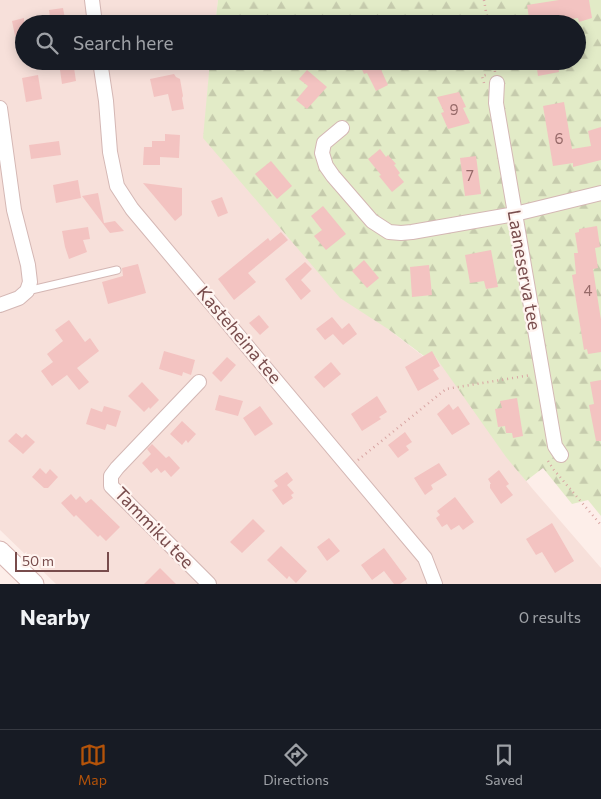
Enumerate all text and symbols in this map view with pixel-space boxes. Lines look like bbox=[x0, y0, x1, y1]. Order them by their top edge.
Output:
search box bbox=[15, 15, 586, 70]
icon: search bbox=[33, 29, 61, 57]
text: Search here bbox=[73, 31, 173, 54]
house number: 9 bbox=[449, 100, 459, 118]
house number: 6 bbox=[554, 129, 564, 147]
house number: 7 bbox=[466, 166, 474, 184]
street label: Laaneserva tee bbox=[504, 208, 546, 332]
street label: Kasteheina tee bbox=[193, 281, 287, 387]
house number: 4 bbox=[584, 281, 593, 299]
street label: Tammiku tee bbox=[110, 482, 199, 573]
scale bar bbox=[15, 549, 109, 572]
text: 50 m bbox=[22, 552, 54, 569]
text: Nearby bbox=[20, 604, 90, 629]
text: 0 results bbox=[519, 607, 581, 626]
tab: Map bbox=[78, 741, 107, 788]
tab: Directions bbox=[263, 741, 329, 788]
tab: Saved bbox=[485, 741, 523, 788]

